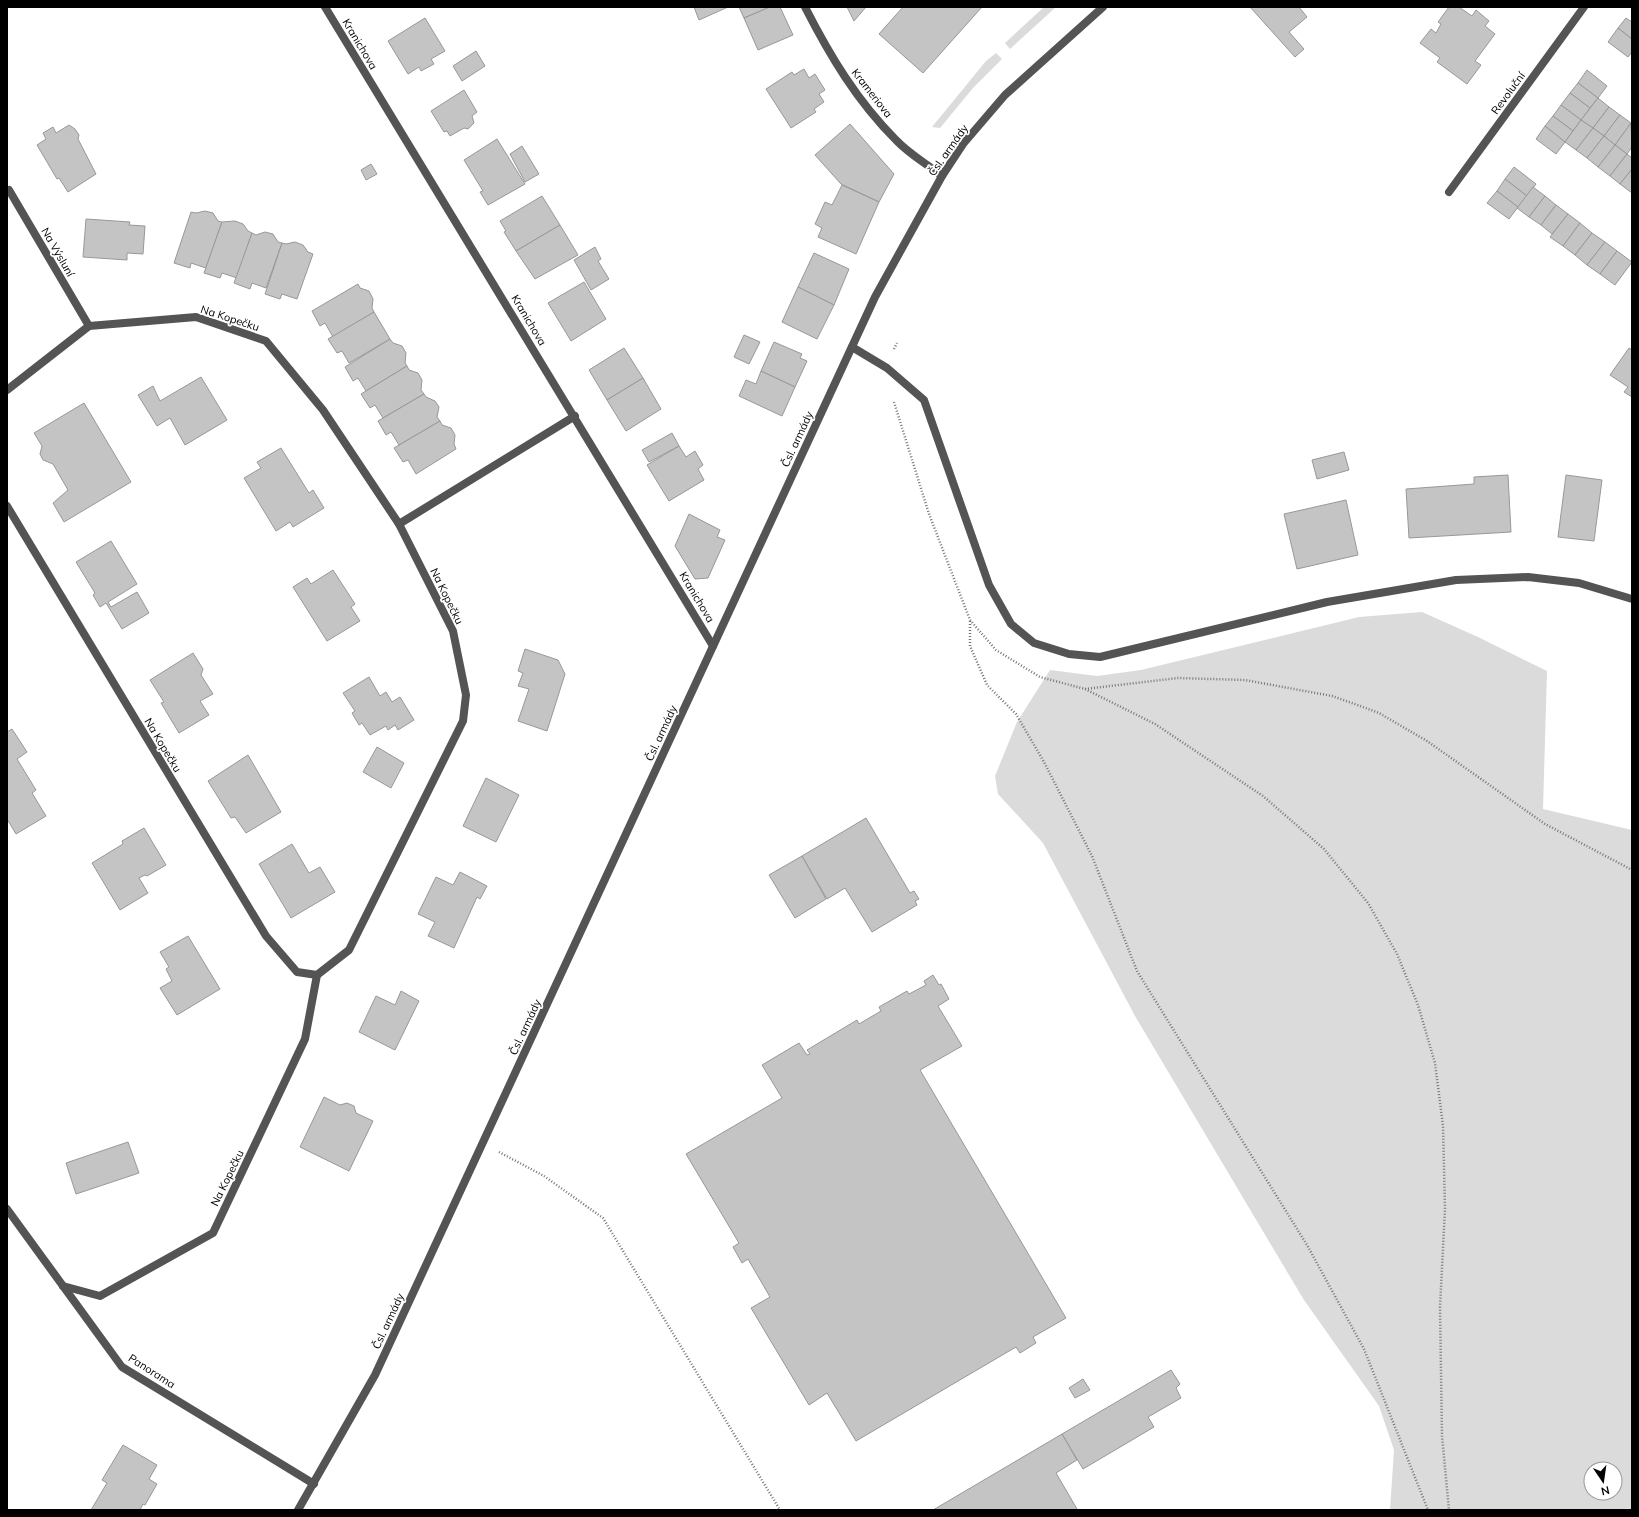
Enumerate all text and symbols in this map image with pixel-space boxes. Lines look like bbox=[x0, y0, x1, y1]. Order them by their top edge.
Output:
street label: Kranichova bbox=[339, 16, 381, 72]
street label: Krameriova bbox=[849, 66, 895, 120]
street label: Revoluční bbox=[1488, 68, 1529, 117]
street label: Čsl. armády bbox=[925, 121, 971, 179]
street label: Na Výsluní bbox=[38, 225, 78, 280]
street label: Kranichova bbox=[508, 292, 550, 348]
street label: Na Kopečku bbox=[199, 302, 261, 334]
street label: Čsl. armády bbox=[778, 409, 816, 469]
street label: Na Kopečku bbox=[427, 566, 467, 626]
street label: Kranichova bbox=[676, 569, 718, 625]
street label: Čsl. armády bbox=[642, 703, 680, 763]
street label: Na Kopečku bbox=[141, 715, 185, 775]
street label: Čsl. armády bbox=[506, 997, 544, 1057]
street label: Na Kopečku bbox=[207, 1148, 247, 1208]
street label: Čsl. armády bbox=[369, 1291, 407, 1351]
street label: Panorama bbox=[126, 1351, 178, 1391]
north arrow bbox=[1583, 1461, 1623, 1501]
text: N bbox=[1600, 1483, 1611, 1498]

